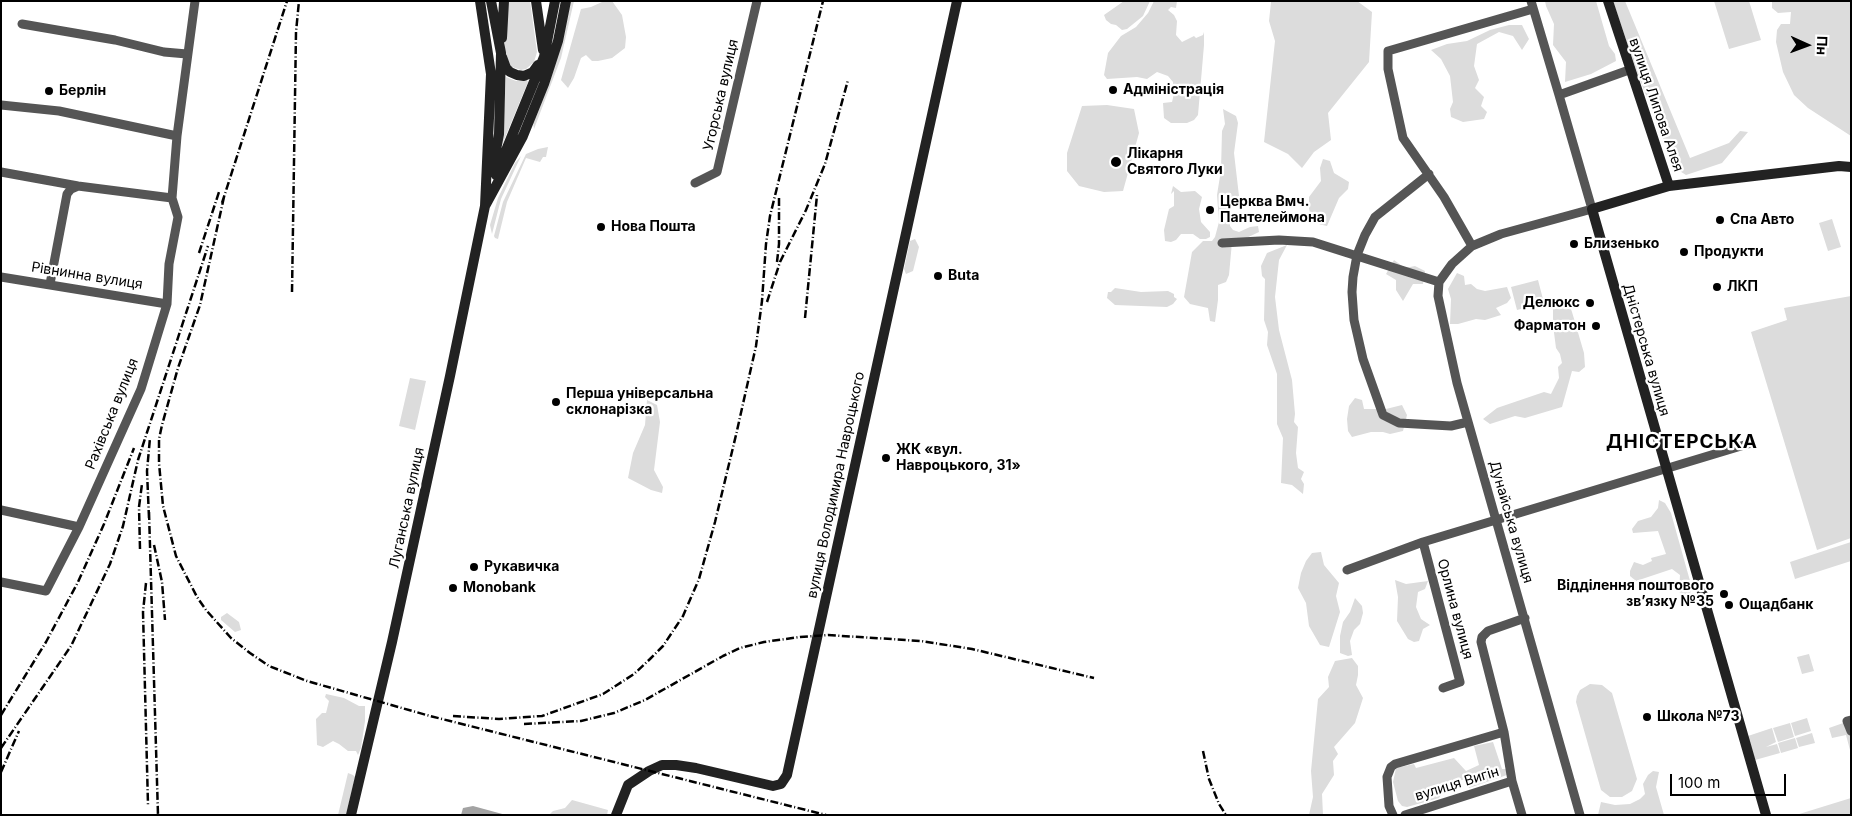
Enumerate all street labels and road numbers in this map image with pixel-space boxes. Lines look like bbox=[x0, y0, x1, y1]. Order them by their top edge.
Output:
street label: вулиця Липова Алея bbox=[1625, 36, 1687, 174]
street label: Угорська вулиця bbox=[700, 38, 742, 152]
street label: Рівнинна вулиця bbox=[30, 259, 144, 293]
street label: Дністерська вулиця bbox=[1619, 282, 1673, 418]
street label: Рахівська вулиця bbox=[82, 356, 142, 472]
street label: вулиця Володимира Навроцького bbox=[804, 370, 868, 600]
street label: Луганська вулиця bbox=[386, 446, 428, 570]
street label: Дунайська вулиця bbox=[1485, 459, 1537, 585]
street label: Орлина вулиця bbox=[1434, 557, 1476, 661]
street label: вулиця Вигін bbox=[1413, 763, 1501, 805]

